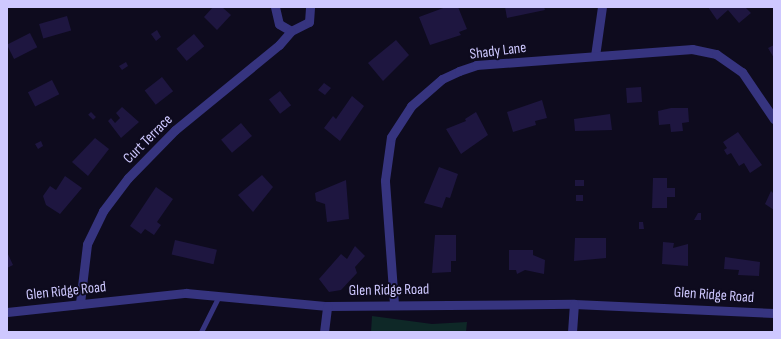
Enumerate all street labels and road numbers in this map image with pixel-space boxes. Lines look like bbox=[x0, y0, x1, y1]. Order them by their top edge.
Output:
street label: Shady Lane bbox=[469, 39, 527, 63]
street label: Curt Terrace bbox=[120, 111, 176, 167]
street label: Glen Ridge Road bbox=[25, 278, 107, 304]
street label: Glen Ridge Road bbox=[349, 280, 429, 300]
street label: Glen Ridge Road bbox=[673, 283, 755, 307]

